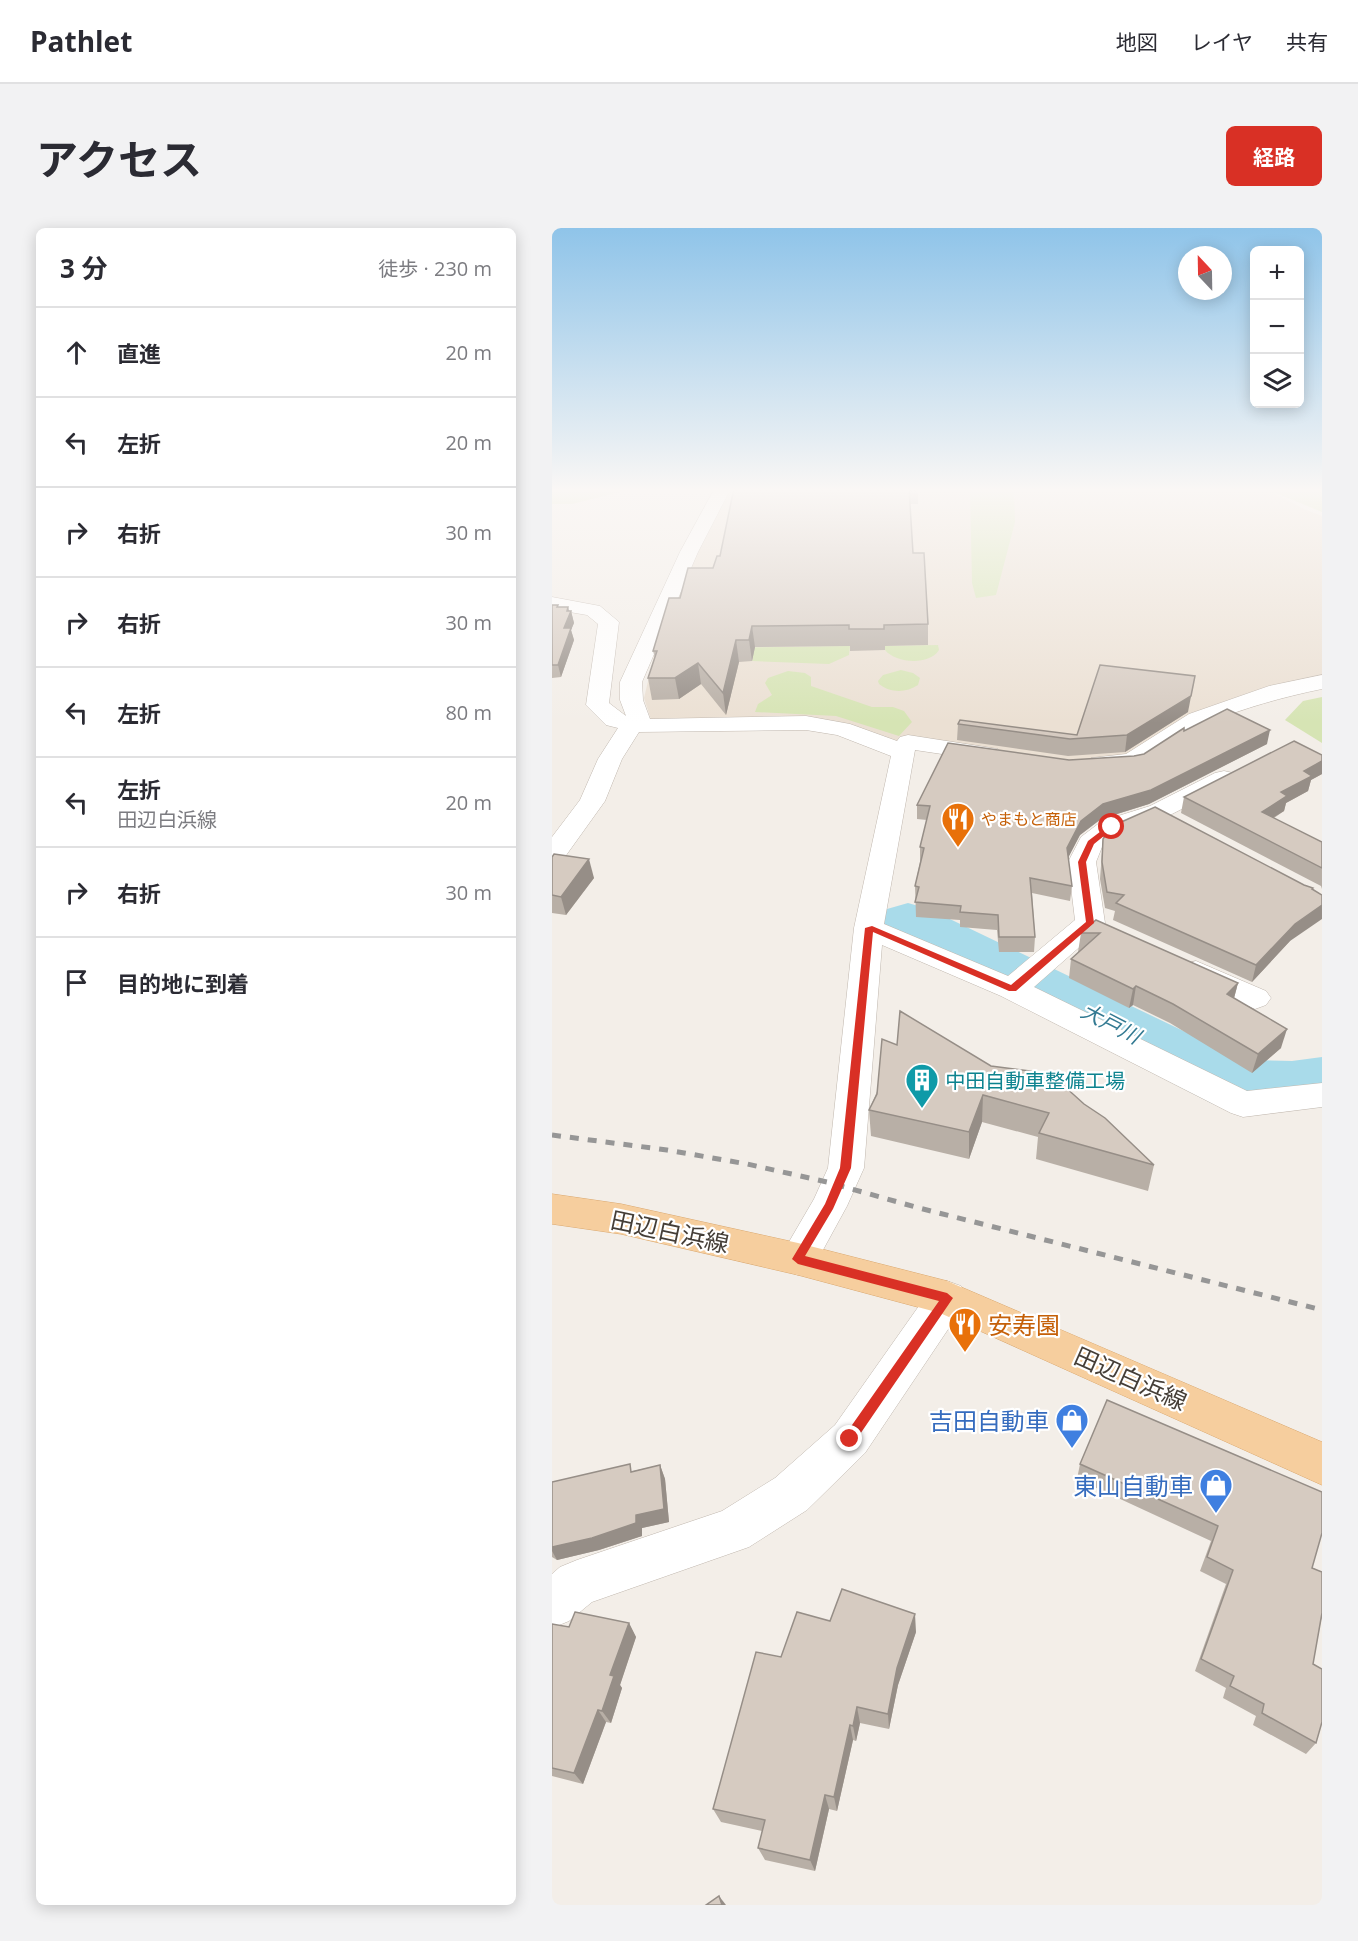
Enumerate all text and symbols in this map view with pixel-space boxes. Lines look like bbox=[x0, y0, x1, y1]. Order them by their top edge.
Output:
text: Pathlet bbox=[30, 22, 132, 60]
text: 地図 bbox=[1116, 28, 1158, 56]
text: レイヤ bbox=[1191, 28, 1253, 56]
text: 共有 bbox=[1286, 28, 1328, 56]
button: 経路 bbox=[1226, 126, 1322, 186]
text: アクセス bbox=[36, 130, 202, 187]
north arrow bbox=[1178, 246, 1232, 300]
map controls bbox=[1250, 246, 1304, 408]
button: + bbox=[1250, 246, 1304, 300]
text: 3 分 bbox=[60, 250, 108, 286]
text: 徒歩 · 230 m bbox=[378, 255, 492, 282]
button: − bbox=[1250, 300, 1304, 354]
icon: ahead bbox=[60, 336, 93, 369]
text: 直進 bbox=[117, 338, 161, 368]
text: 20 m bbox=[445, 339, 492, 366]
button: layers bbox=[1250, 354, 1304, 408]
icon: left bbox=[60, 426, 93, 459]
text: 左折 bbox=[117, 428, 161, 458]
text: 20 m bbox=[445, 429, 492, 456]
icon: right bbox=[60, 516, 93, 549]
text: 右折 bbox=[117, 518, 161, 548]
text: 30 m bbox=[445, 519, 492, 546]
icon: right bbox=[60, 606, 93, 639]
text: 右折 bbox=[117, 608, 161, 638]
text: 30 m bbox=[445, 609, 492, 636]
icon: left bbox=[60, 696, 93, 729]
text: 左折 bbox=[117, 698, 161, 728]
text: 80 m bbox=[445, 699, 492, 726]
text: 左折 bbox=[117, 774, 161, 804]
icon: left bbox=[60, 786, 93, 819]
text: 20 m bbox=[445, 789, 492, 816]
restaurant icon: やまもと商店 bbox=[940, 801, 976, 848]
text: 田辺白浜線 bbox=[117, 806, 217, 833]
place label: やまもと商店 bbox=[981, 808, 1077, 830]
route start bbox=[1098, 813, 1124, 839]
icon: right bbox=[60, 876, 93, 909]
text: 右折 bbox=[117, 878, 161, 908]
text: 30 m bbox=[445, 879, 492, 906]
icon: arrive bbox=[60, 966, 93, 999]
text: 目的地に到着 bbox=[117, 968, 249, 998]
water label: 大戸川 bbox=[1077, 996, 1147, 1051]
building icon: 中田自動車整備工場 bbox=[904, 1062, 940, 1109]
place label: 中田自動車整備工場 bbox=[945, 1067, 1125, 1094]
street label: 田辺白浜線 bbox=[608, 1202, 732, 1260]
restaurant icon: 安寿園 bbox=[947, 1306, 983, 1353]
place label: 安寿園 bbox=[988, 1308, 1060, 1341]
street label: 田辺白浜線 bbox=[1069, 1339, 1193, 1417]
shop icon: 吉田自動車 bbox=[1054, 1402, 1090, 1449]
place label: 吉田自動車 bbox=[929, 1404, 1049, 1437]
route end bbox=[836, 1425, 862, 1451]
shop icon: 東山自動車 bbox=[1198, 1467, 1234, 1514]
place label: 東山自動車 bbox=[1073, 1469, 1193, 1502]

